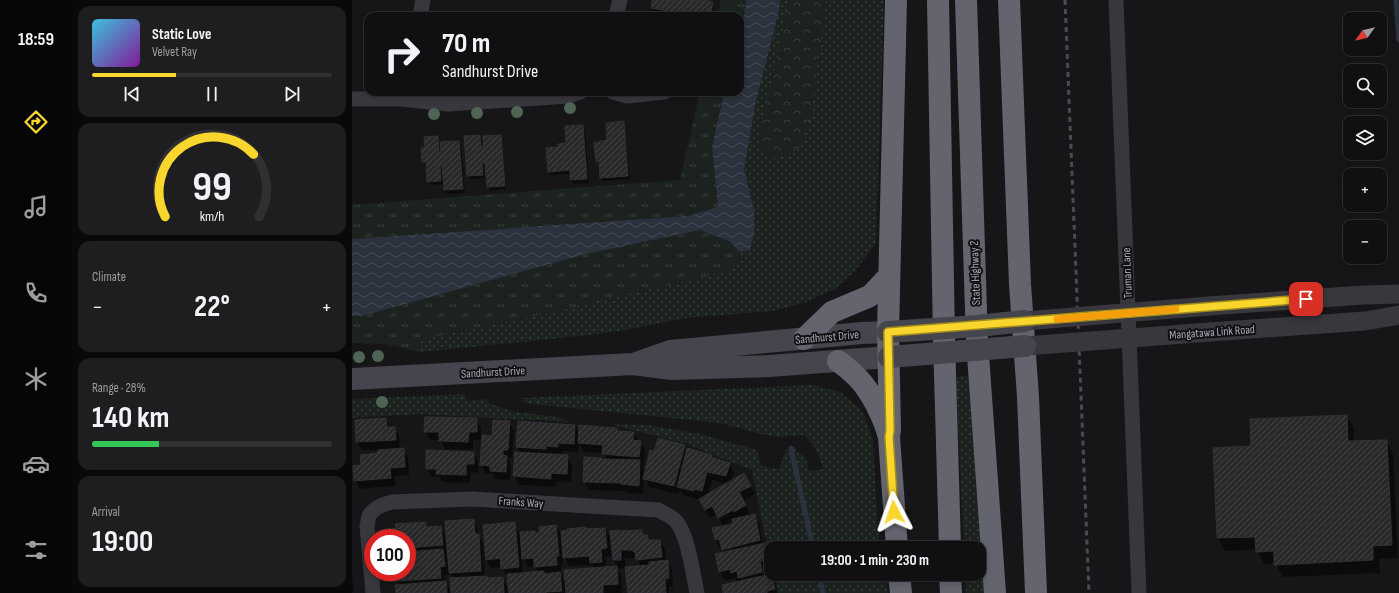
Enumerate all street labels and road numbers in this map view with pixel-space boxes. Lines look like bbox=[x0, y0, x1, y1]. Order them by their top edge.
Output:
street label: State Highway 2 bbox=[967, 240, 984, 305]
street label: Truman Lane bbox=[1119, 247, 1136, 299]
street label: Mangatawa Link Road bbox=[1169, 322, 1255, 343]
street label: Sandhurst Drive bbox=[794, 327, 860, 348]
street label: Sandhurst Drive bbox=[461, 363, 526, 382]
street label: Franks Way bbox=[498, 493, 544, 512]

